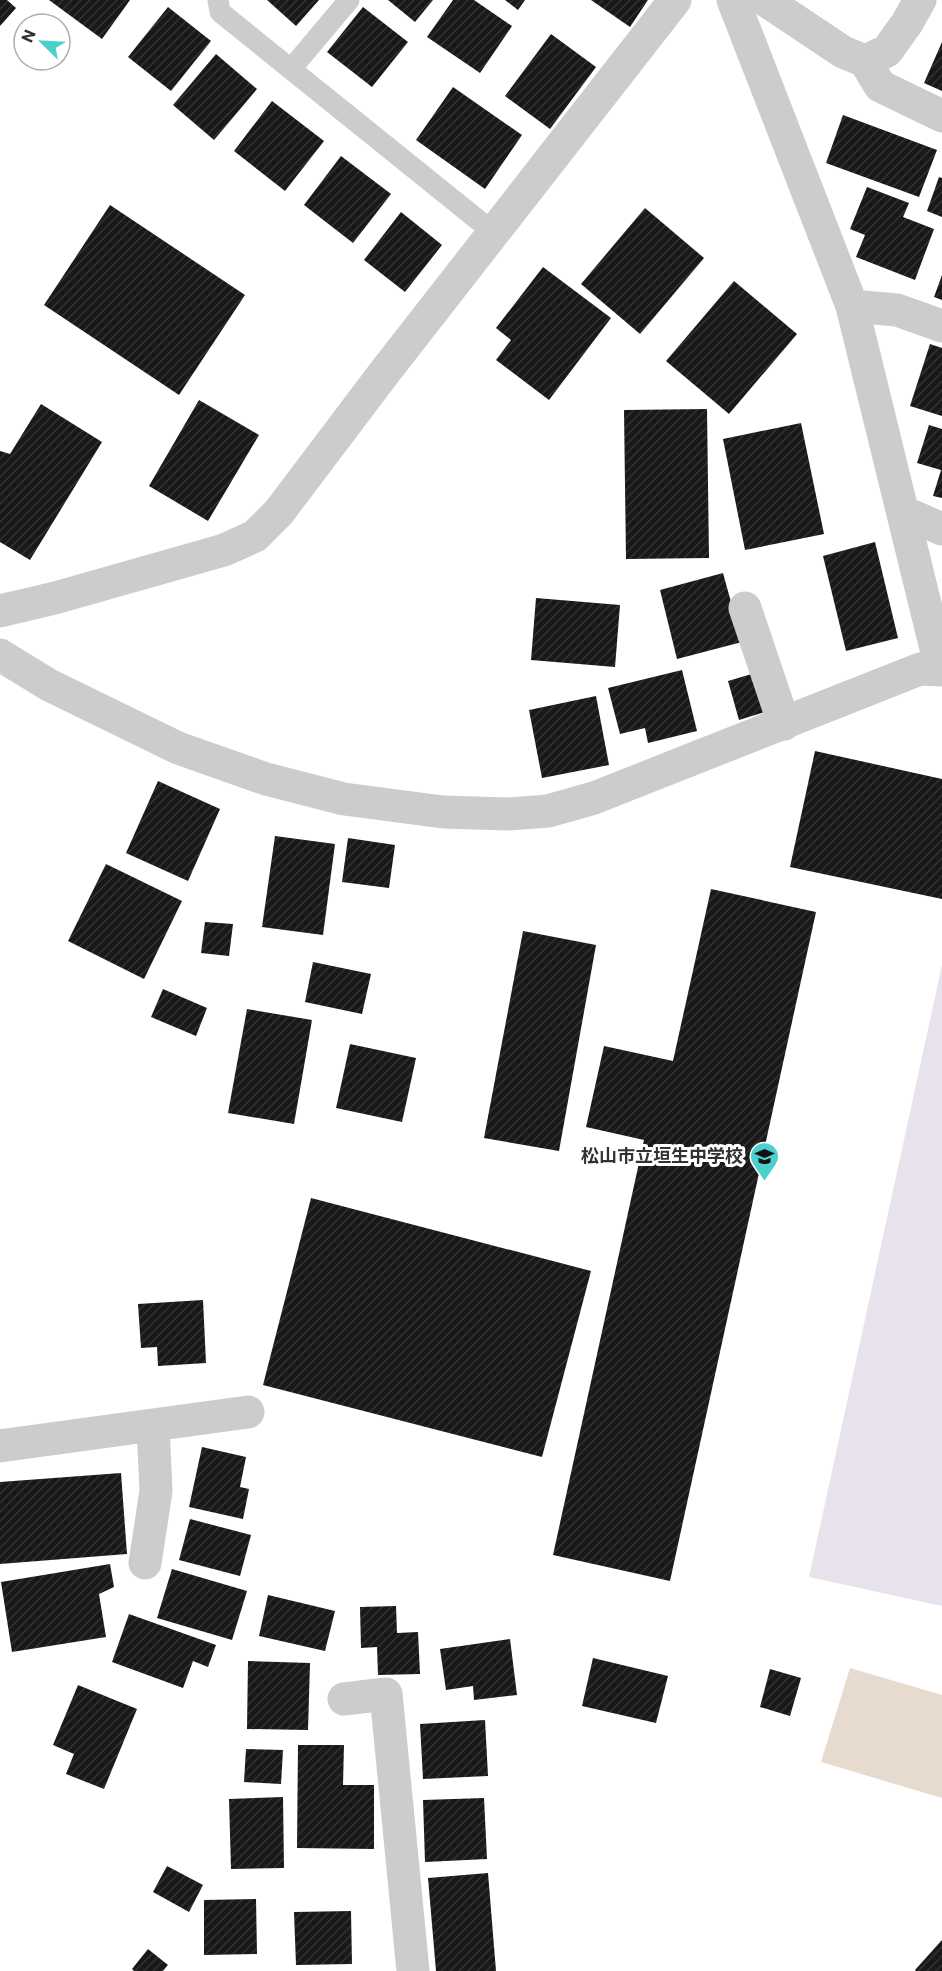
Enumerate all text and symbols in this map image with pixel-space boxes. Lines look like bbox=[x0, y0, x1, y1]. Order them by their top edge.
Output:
north arrow bbox=[12, 12, 72, 72]
text: N bbox=[17, 26, 39, 45]
school or university icon: 松山市立垣生中学校 bbox=[748, 1140, 780, 1182]
place label: 松山市立垣生中学校 bbox=[581, 1144, 743, 1166]

